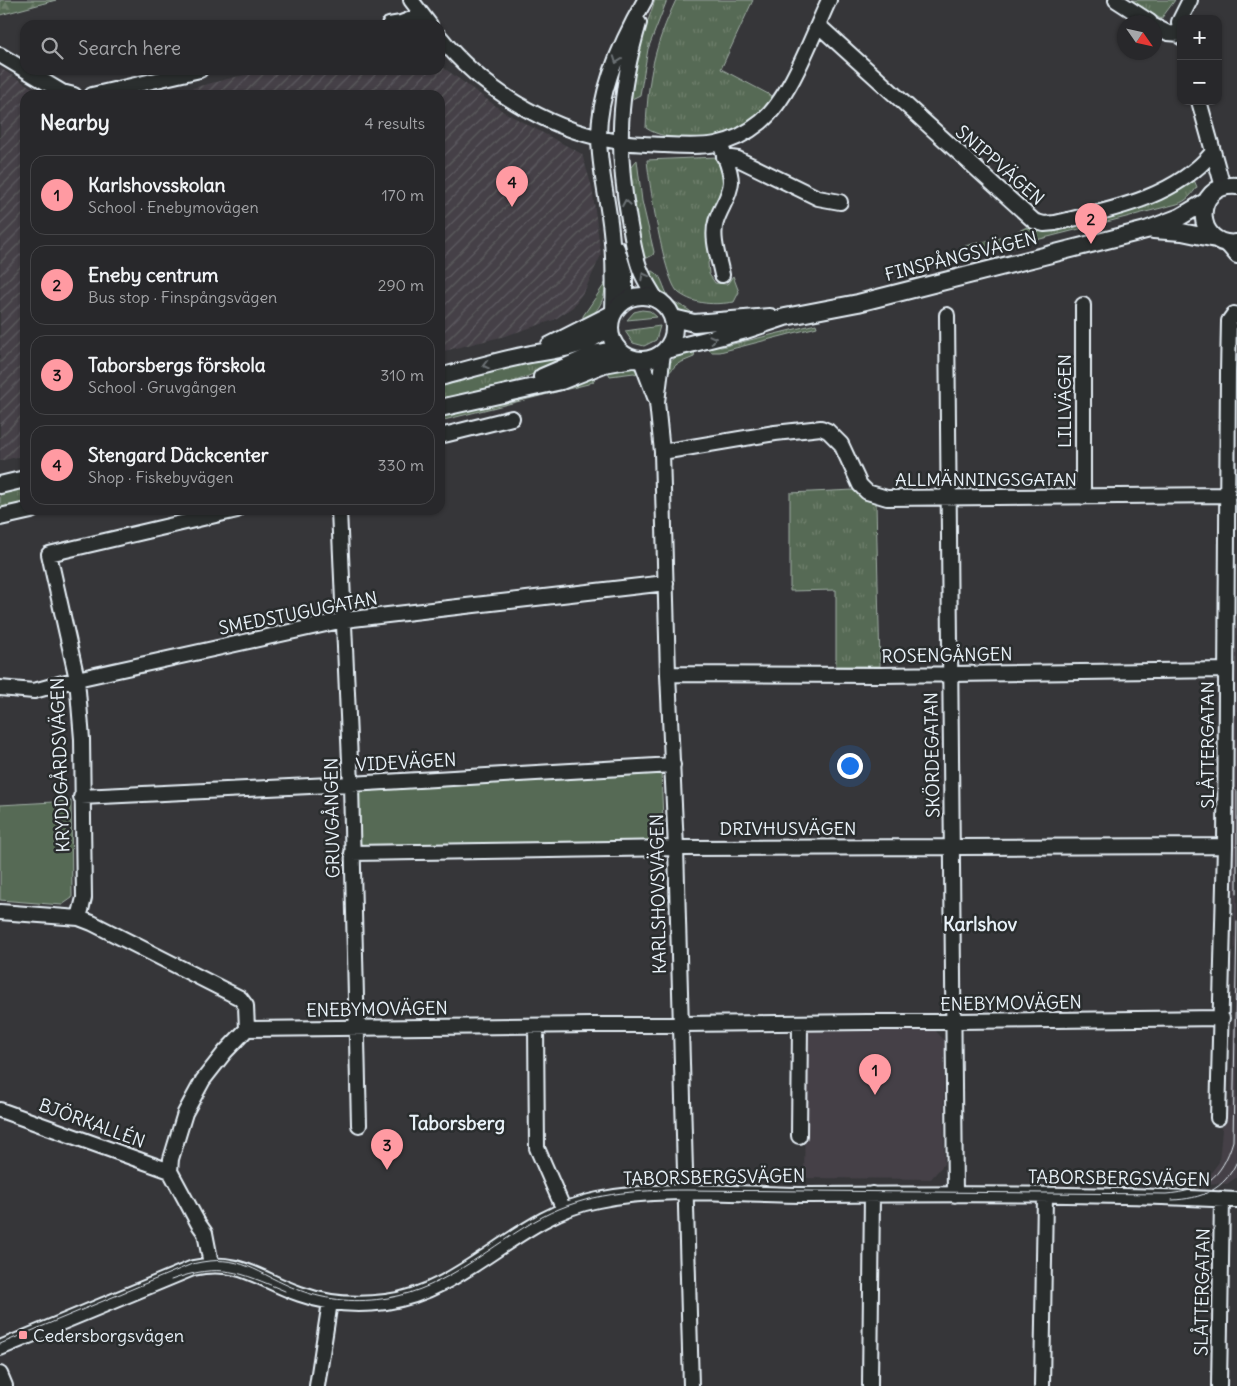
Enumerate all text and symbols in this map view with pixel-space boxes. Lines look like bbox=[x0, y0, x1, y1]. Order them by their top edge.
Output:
north arrow bbox=[1117, 15, 1162, 60]
map controls bbox=[1177, 15, 1222, 105]
button: + bbox=[1177, 15, 1222, 60]
search box bbox=[20, 20, 445, 75]
icon: search bbox=[38, 34, 66, 62]
text: Search here bbox=[78, 36, 181, 60]
one-way arrow bbox=[613, 55, 623, 64]
button: − bbox=[1177, 60, 1222, 105]
text: Nearby bbox=[40, 109, 110, 136]
text: 4 results bbox=[364, 113, 425, 133]
street label: SNIPPVÄGEN bbox=[951, 120, 1049, 210]
pin: 4 bbox=[496, 166, 528, 207]
text: Karlshovsskolan bbox=[88, 173, 226, 197]
text: 1 bbox=[54, 185, 60, 205]
text: 170 m bbox=[381, 185, 424, 205]
text: School · Enebymovägen bbox=[88, 197, 259, 217]
one-way arrow bbox=[622, 198, 632, 207]
pin: 2 bbox=[1075, 203, 1107, 244]
street label: FINSPÅNGSVÄGEN bbox=[882, 226, 1040, 286]
text: Eneby centrum bbox=[88, 263, 218, 287]
one-way arrow bbox=[640, 272, 650, 281]
text: 2 bbox=[53, 275, 61, 295]
text: 290 m bbox=[378, 275, 424, 295]
text: Bus stop · Finspångsvägen bbox=[88, 287, 277, 307]
one-way arrow bbox=[709, 334, 718, 345]
text: Taborsbergs förskola bbox=[88, 353, 266, 377]
street label: LILLVÄGEN bbox=[1053, 354, 1076, 448]
one-way arrow bbox=[482, 360, 490, 370]
text: 3 bbox=[52, 365, 62, 385]
text: 310 m bbox=[380, 365, 424, 385]
text: School · Gruvgången bbox=[88, 377, 236, 397]
text: Stengard Däckcenter bbox=[88, 443, 268, 467]
text: 4 bbox=[52, 455, 62, 475]
text: 330 m bbox=[377, 455, 424, 475]
text: Shop · Fiskebyvägen bbox=[88, 467, 233, 487]
street label: ALLMÄNNINGSGATAN bbox=[895, 468, 1077, 491]
street label: SMEDSTUGUGATAN bbox=[217, 586, 379, 640]
street label: ROSENGÅNGEN bbox=[881, 642, 1013, 668]
street label: KRYDDGÅRDSVÄGEN bbox=[45, 677, 75, 853]
street label: SLÅTTERGATAN bbox=[1196, 681, 1219, 809]
street label: SKÖRDEGATAN bbox=[919, 692, 945, 818]
street label: VIDEVÄGEN bbox=[355, 748, 457, 776]
your location bbox=[837, 753, 863, 779]
street label: GRUVGÅNGEN bbox=[319, 757, 345, 879]
street label: KARLSHOVSVÄGEN bbox=[645, 814, 671, 974]
street label: DRIVHUSVÄGEN bbox=[720, 817, 856, 840]
district label: Karlshov bbox=[943, 912, 1018, 936]
street label: ENEBYMOVÄGEN bbox=[940, 990, 1082, 1016]
street label: ENEBYMOVÄGEN bbox=[306, 996, 448, 1022]
pin: 1 bbox=[859, 1054, 891, 1095]
street label: BJÖRKALLÉN bbox=[36, 1093, 148, 1153]
district label: Taborsberg bbox=[409, 1111, 505, 1135]
pin: 3 bbox=[371, 1129, 403, 1170]
street label: TABORSBERGSVÄGEN bbox=[623, 1164, 805, 1190]
street label: TABORSBERGSVÄGEN bbox=[1028, 1165, 1210, 1191]
street label: SLÅTTERGATAN bbox=[1189, 1228, 1215, 1356]
place label: Cedersborgsvägen bbox=[33, 1324, 184, 1347]
marker: Cedersborgsvägen bbox=[17, 1329, 29, 1341]

